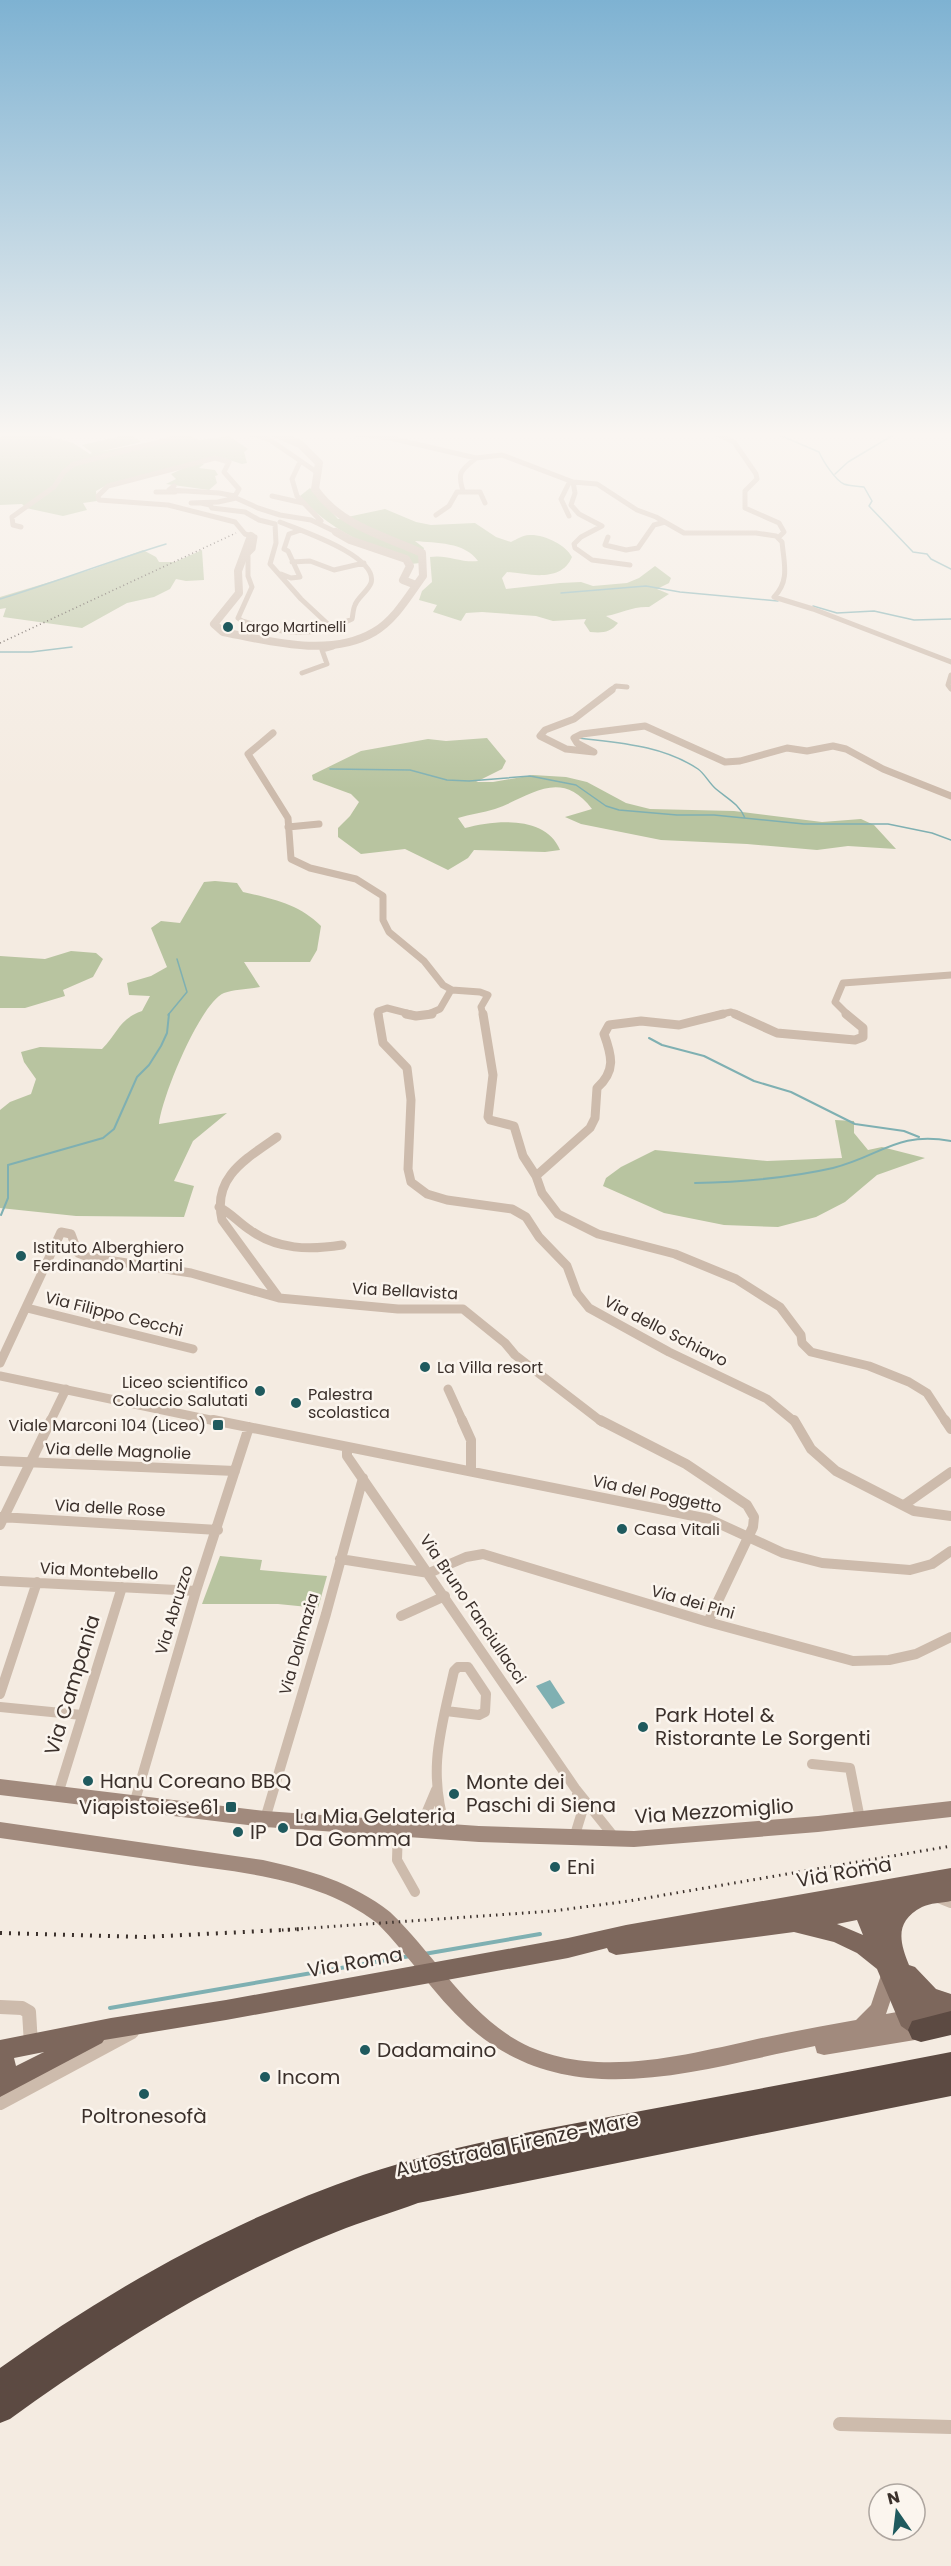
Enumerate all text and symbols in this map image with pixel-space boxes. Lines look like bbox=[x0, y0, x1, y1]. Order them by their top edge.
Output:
place label: Largo Martinelli bbox=[240, 617, 346, 637]
marker: Largo Martinelli bbox=[221, 620, 235, 634]
place label: Istituto Alberghiero Ferdinando Martini bbox=[33, 1236, 184, 1277]
marker: Istituto Alberghiero Ferdinando Martini bbox=[14, 1249, 28, 1263]
street label: Via Bellavista bbox=[351, 1277, 459, 1305]
street label: Via Filippo Cecchi bbox=[42, 1286, 186, 1342]
street label: Via dello Schiavo bbox=[600, 1290, 732, 1372]
place label: La Villa resort bbox=[437, 1356, 543, 1379]
marker: La Villa resort bbox=[418, 1360, 432, 1374]
place label: Liceo scientifico Coluccio Salutati bbox=[113, 1371, 248, 1412]
place label: Palestra scolastica bbox=[308, 1383, 390, 1424]
marker: Liceo scientifico Coluccio Salutati bbox=[253, 1384, 267, 1398]
marker: Palestra scolastica bbox=[289, 1396, 303, 1410]
place label: Viale Marconi 104 (Liceo) bbox=[9, 1414, 206, 1437]
marker: Viale Marconi 104 (Liceo) bbox=[211, 1418, 225, 1432]
street label: Via delle Magnolie bbox=[44, 1437, 192, 1465]
street label: Via del Poggetto bbox=[590, 1469, 724, 1519]
street label: Via delle Rose bbox=[54, 1494, 166, 1522]
place label: Casa Vitali bbox=[634, 1518, 720, 1541]
marker: Casa Vitali bbox=[615, 1522, 629, 1536]
street label: Via Bruno Fanciullacci bbox=[414, 1530, 532, 1688]
street label: Via Montebello bbox=[39, 1556, 159, 1586]
street label: Via Abruzzo bbox=[149, 1562, 199, 1658]
street label: Via dei Pini bbox=[648, 1579, 738, 1625]
street label: Via Dalmazia bbox=[273, 1590, 325, 1698]
street label: Via Campania bbox=[37, 1612, 107, 1758]
place label: Park Hotel & Ristorante Le Sorgenti bbox=[655, 1701, 871, 1752]
marker: Park Hotel & Ristorante Le Sorgenti bbox=[636, 1720, 650, 1734]
place label: Hanu Coreano BBQ bbox=[100, 1767, 291, 1795]
place label: Monte dei Paschi di Siena bbox=[466, 1768, 616, 1819]
marker: Hanu Coreano BBQ bbox=[81, 1774, 95, 1788]
marker: Monte dei Paschi di Siena bbox=[447, 1787, 461, 1801]
street label: Via Mezzomiglio bbox=[633, 1791, 795, 1831]
place label: Viapistoiese61 bbox=[79, 1793, 219, 1821]
marker: Viapistoiese61 bbox=[224, 1800, 238, 1814]
place label: La Mia Gelateria Da Gomma bbox=[295, 1802, 455, 1853]
place label: IP bbox=[250, 1818, 267, 1846]
marker: La Mia Gelateria Da Gomma bbox=[276, 1821, 290, 1835]
marker: IP bbox=[231, 1825, 245, 1839]
street label: Via Roma bbox=[794, 1850, 894, 1894]
place label: Eni bbox=[567, 1853, 595, 1881]
marker: Eni bbox=[548, 1860, 562, 1874]
street label: Via Roma bbox=[305, 1940, 405, 1984]
place label: Dadamaino bbox=[377, 2036, 496, 2064]
marker: Dadamaino bbox=[358, 2043, 372, 2057]
place label: Incom bbox=[277, 2063, 340, 2091]
marker: Incom bbox=[258, 2070, 272, 2084]
marker: Poltronesofà bbox=[137, 2087, 151, 2101]
place label: Poltronesofà bbox=[81, 2102, 207, 2130]
street label: Autostrada Firenze-Mare bbox=[393, 2105, 641, 2183]
north arrow bbox=[867, 2482, 927, 2542]
text: N bbox=[885, 2485, 902, 2511]

